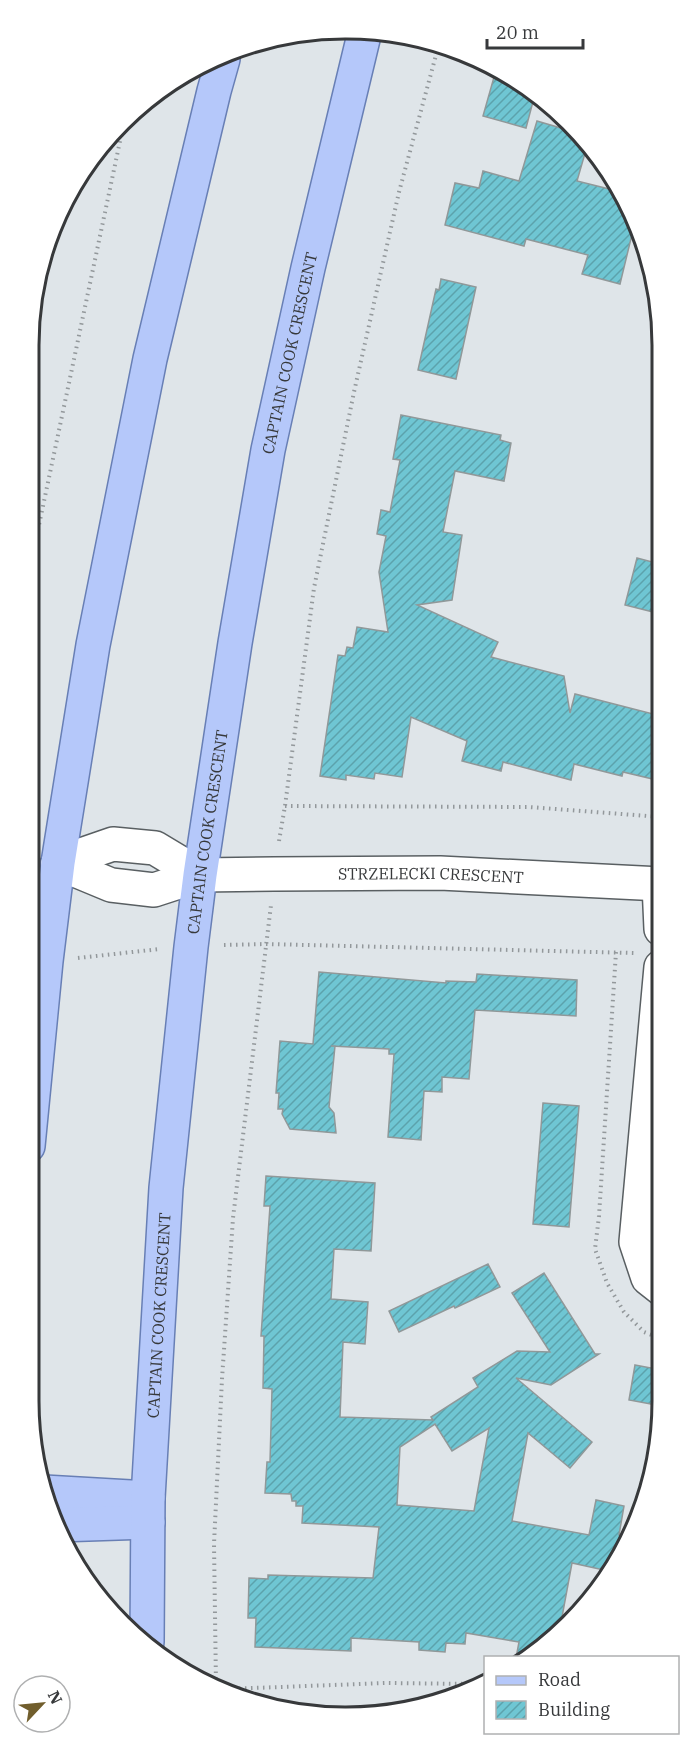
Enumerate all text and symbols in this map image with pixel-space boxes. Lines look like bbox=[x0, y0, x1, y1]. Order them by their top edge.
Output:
scale bar bbox=[487, 12, 583, 50]
text: 20 m bbox=[496, 21, 539, 44]
street label: CAPTAIN COOK CRESCENT bbox=[257, 250, 321, 456]
street label: CAPTAIN COOK CRESCENT bbox=[183, 728, 232, 935]
street label: STRZELECKI CRESCENT bbox=[338, 863, 524, 887]
street label: CAPTAIN COOK CRESCENT bbox=[143, 1212, 175, 1419]
legend bbox=[484, 1656, 679, 1734]
text: Road bbox=[538, 1668, 581, 1691]
north arrow bbox=[12, 1674, 72, 1734]
text: N bbox=[44, 1687, 67, 1707]
text: Building bbox=[538, 1698, 610, 1721]

